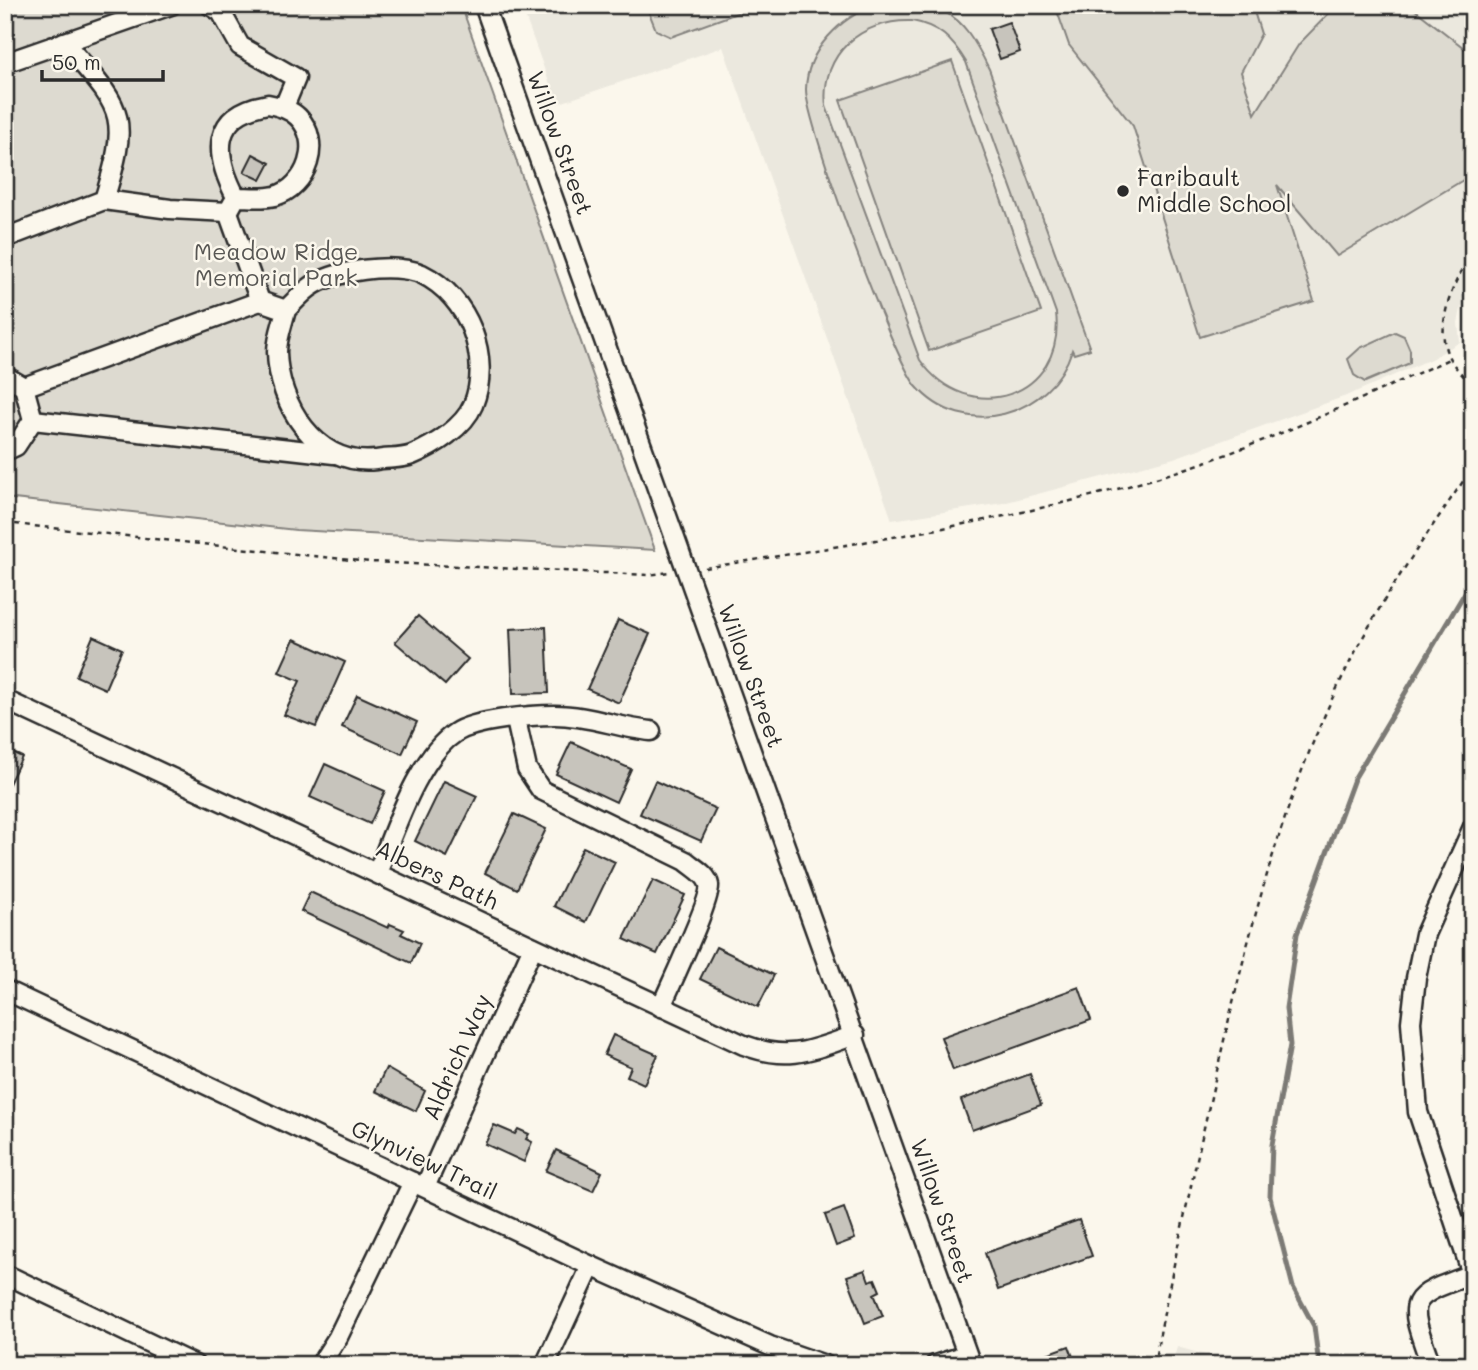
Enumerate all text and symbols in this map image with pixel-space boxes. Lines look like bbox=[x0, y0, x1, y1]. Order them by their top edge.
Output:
scale bar bbox=[42, 38, 163, 82]
text: 50 m bbox=[52, 48, 101, 75]
street label: Willow Street bbox=[521, 67, 601, 219]
place label: Faribault Middle School bbox=[1137, 162, 1291, 218]
marker: Faribault Middle School bbox=[1115, 183, 1131, 199]
park label: Meadow Ridge Memorial Park bbox=[194, 236, 358, 292]
street label: Willow Street bbox=[712, 600, 792, 752]
street label: Albers Path bbox=[371, 833, 504, 916]
street label: Aldrich Way bbox=[415, 989, 497, 1124]
street label: Glynview Trail bbox=[347, 1112, 502, 1206]
street label: Willow Street bbox=[904, 1134, 982, 1287]

